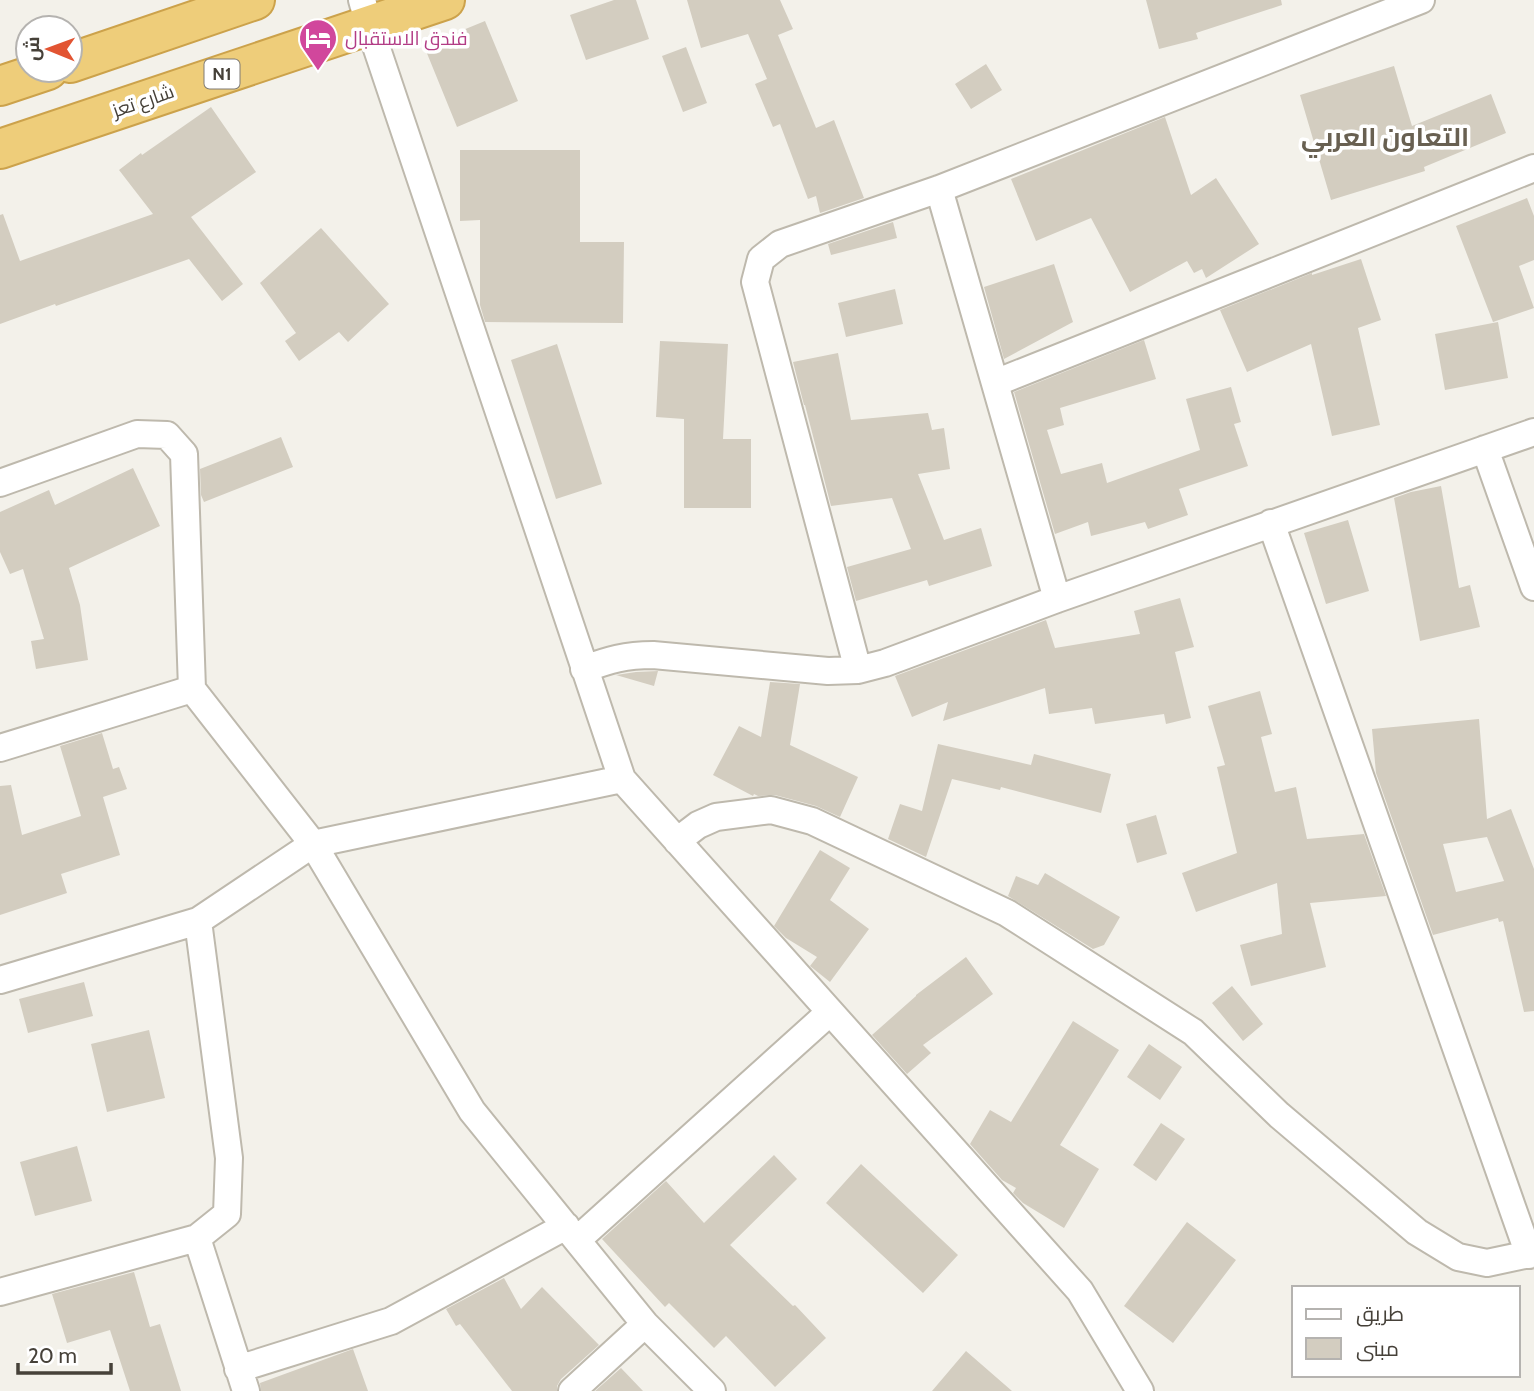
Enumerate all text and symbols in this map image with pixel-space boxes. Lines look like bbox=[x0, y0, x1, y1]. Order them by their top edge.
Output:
north arrow bbox=[14, 14, 84, 84]
hotel icon: فندق الاستقبال bbox=[297, 17, 339, 72]
place label: فندق الاستقبال bbox=[345, 27, 468, 51]
text: ش bbox=[21, 36, 44, 61]
road number: N1 bbox=[204, 60, 240, 88]
street label: شارع تعز bbox=[108, 80, 178, 124]
district label: التعاون العربي bbox=[1301, 121, 1469, 158]
legend bbox=[1292, 1286, 1520, 1377]
text: طريق bbox=[1356, 1301, 1404, 1327]
scale bar bbox=[18, 1332, 110, 1376]
text: مبنى bbox=[1356, 1336, 1399, 1362]
text: 20 m bbox=[28, 1343, 77, 1368]

